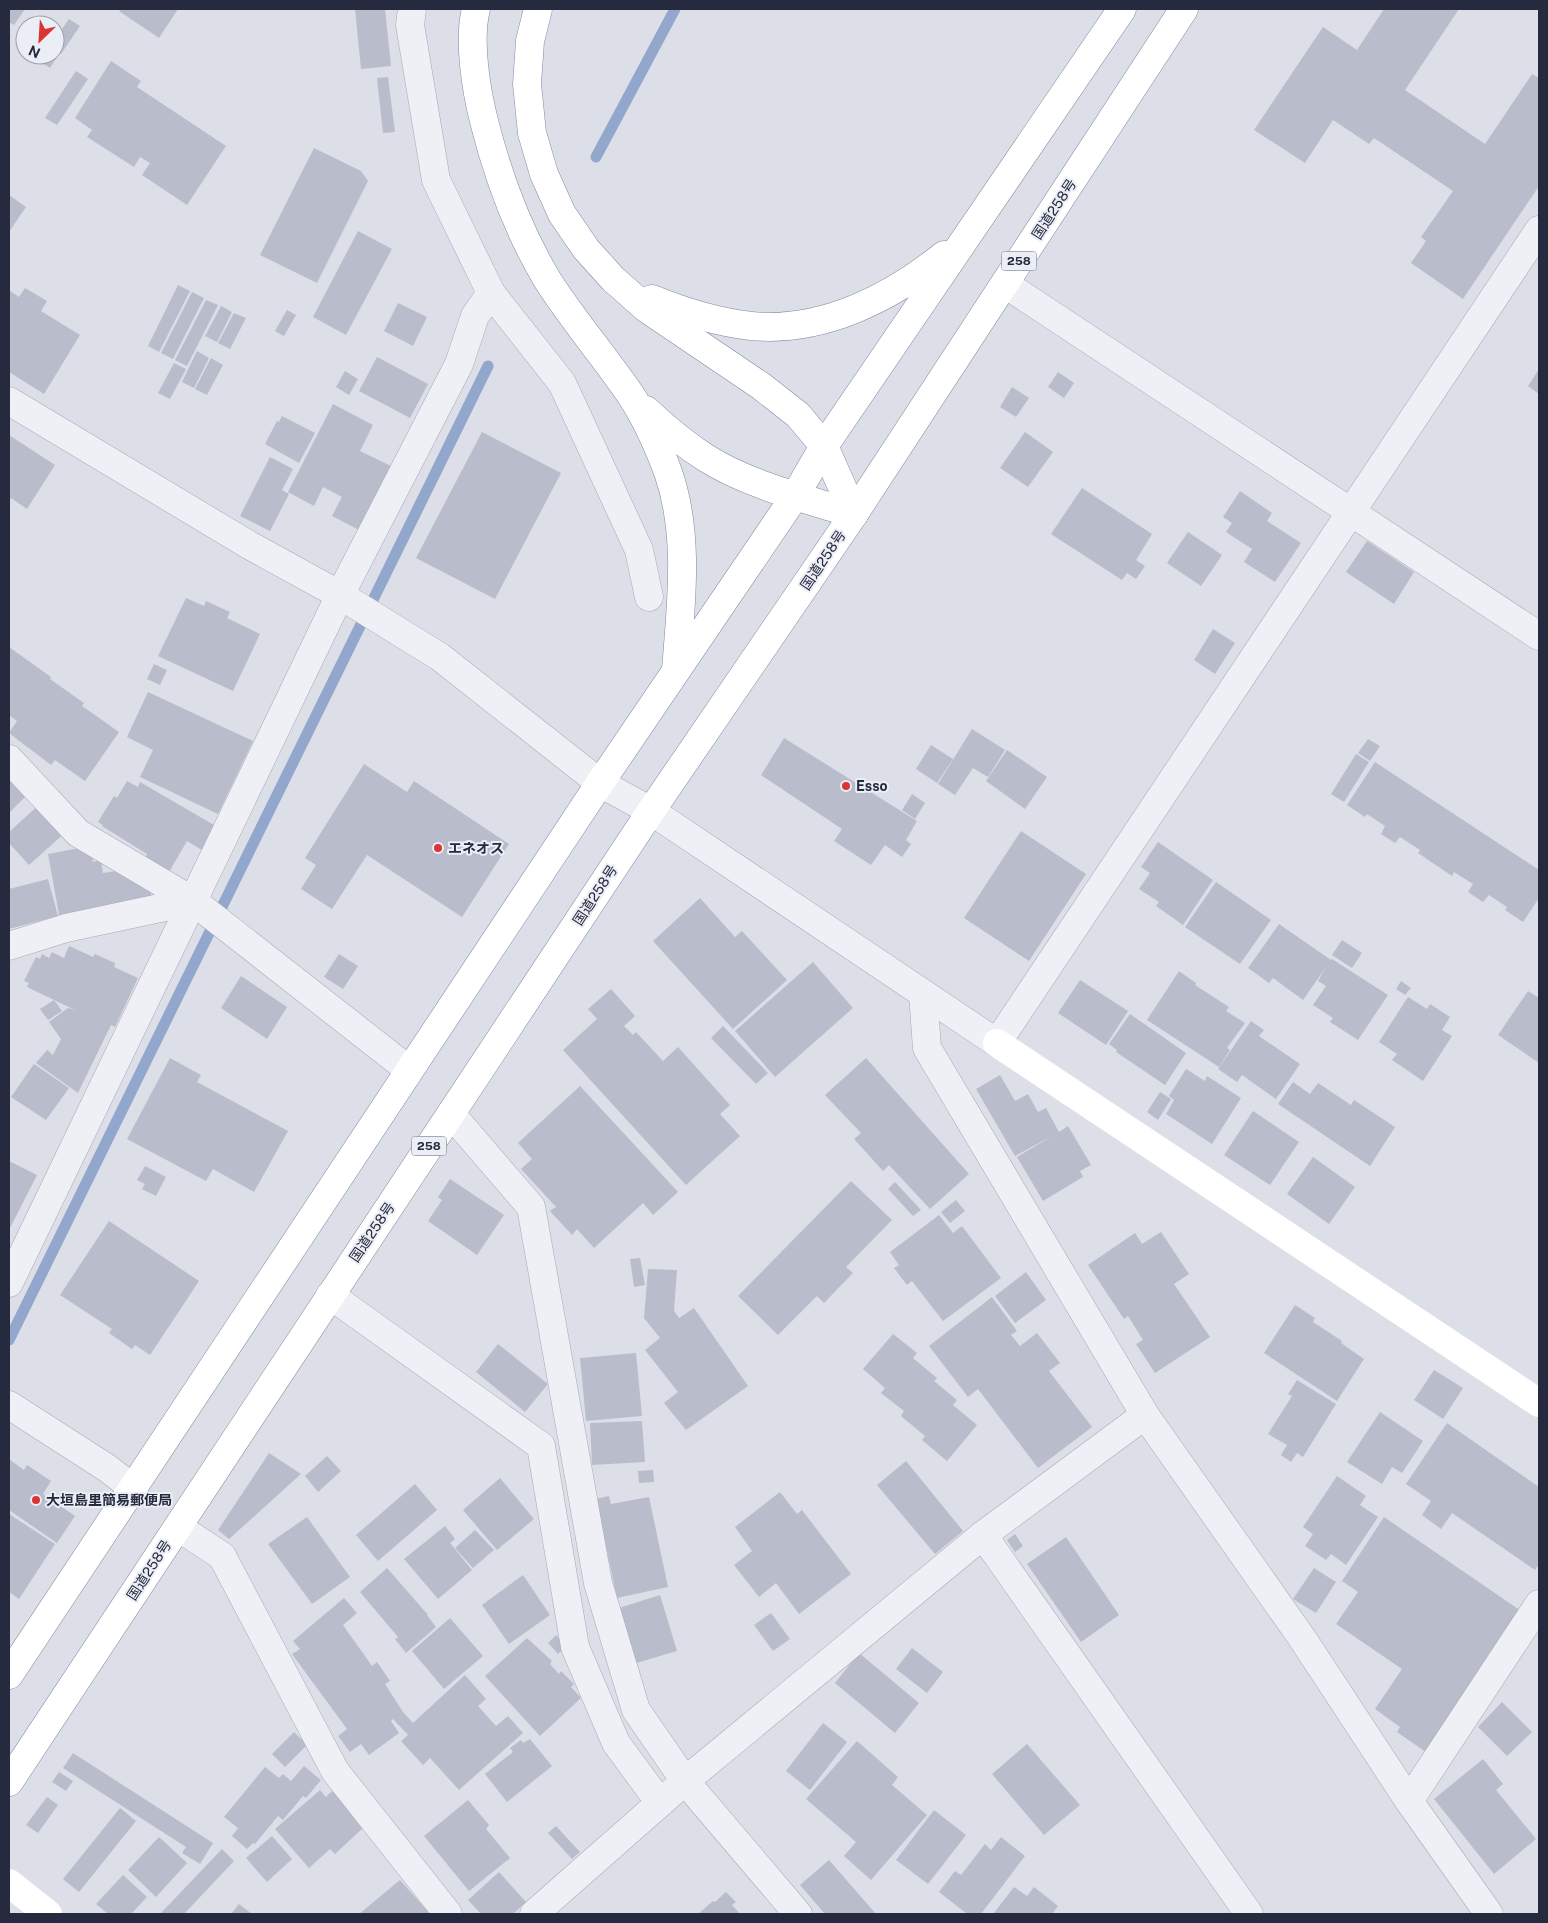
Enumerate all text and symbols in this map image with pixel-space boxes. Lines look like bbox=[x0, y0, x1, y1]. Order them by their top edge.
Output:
north arrow bbox=[15, 15, 65, 65]
text: N bbox=[26, 42, 43, 61]
street label: 国道258号 bbox=[1029, 176, 1079, 242]
road number: 258 bbox=[1002, 252, 1036, 270]
street label: 国道258号 bbox=[797, 527, 849, 593]
place label: Esso bbox=[856, 778, 888, 794]
marker: Esso bbox=[840, 780, 852, 792]
place label: エネオス bbox=[448, 840, 504, 856]
marker: エネオス bbox=[432, 842, 444, 854]
street label: 国道258号 bbox=[570, 862, 620, 928]
road number: 258 bbox=[412, 1136, 446, 1156]
street label: 国道258号 bbox=[346, 1199, 398, 1265]
place label: 大垣島里簡易郵便局 bbox=[46, 1492, 172, 1508]
marker: 大垣島里簡易郵便局 bbox=[30, 1494, 42, 1506]
street label: 国道258号 bbox=[124, 1537, 174, 1603]

